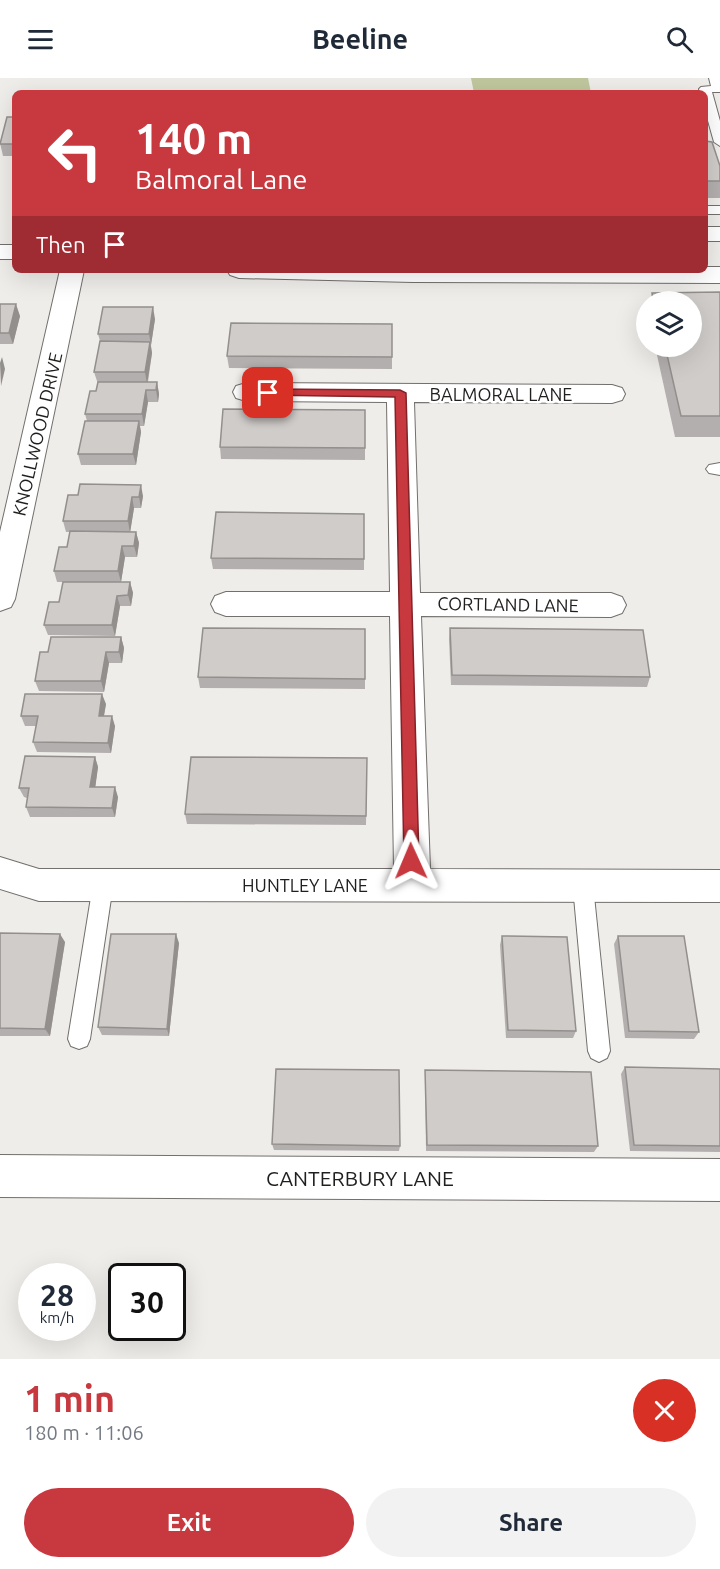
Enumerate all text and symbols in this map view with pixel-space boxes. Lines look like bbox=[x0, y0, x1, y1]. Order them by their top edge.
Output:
icon: menu bbox=[24, 23, 57, 56]
icon: search bbox=[663, 23, 696, 56]
text: Beeline bbox=[312, 24, 408, 54]
icon: left bbox=[36, 114, 114, 192]
text: 140 m bbox=[135, 115, 252, 162]
text: Balmoral Lane bbox=[135, 164, 308, 194]
icon: arrive bbox=[98, 228, 131, 261]
text: Then bbox=[36, 232, 86, 257]
map controls bbox=[636, 291, 702, 357]
button: layers bbox=[636, 291, 702, 357]
street label: KNOLLWOOD DRIVE bbox=[8, 350, 66, 518]
pin bbox=[242, 367, 293, 418]
icon: arrive bbox=[251, 376, 284, 409]
street label: BALMORAL LANE bbox=[430, 384, 572, 404]
street label: CORTLAND LANE bbox=[437, 593, 579, 615]
position arrow bbox=[379, 829, 443, 893]
street label: HUNTLEY LANE bbox=[242, 875, 368, 895]
street label: CANTERBURY LANE bbox=[266, 1166, 454, 1190]
speed limit sign: 30 bbox=[108, 1263, 186, 1341]
text: 28 bbox=[40, 1278, 74, 1312]
text: km/h bbox=[40, 1309, 74, 1326]
text: 1 min bbox=[24, 1378, 115, 1419]
button: close bbox=[633, 1379, 696, 1442]
text: 180 m · 11:06 bbox=[24, 1421, 144, 1444]
button: Exit bbox=[24, 1488, 354, 1557]
button: Share bbox=[366, 1488, 696, 1557]

